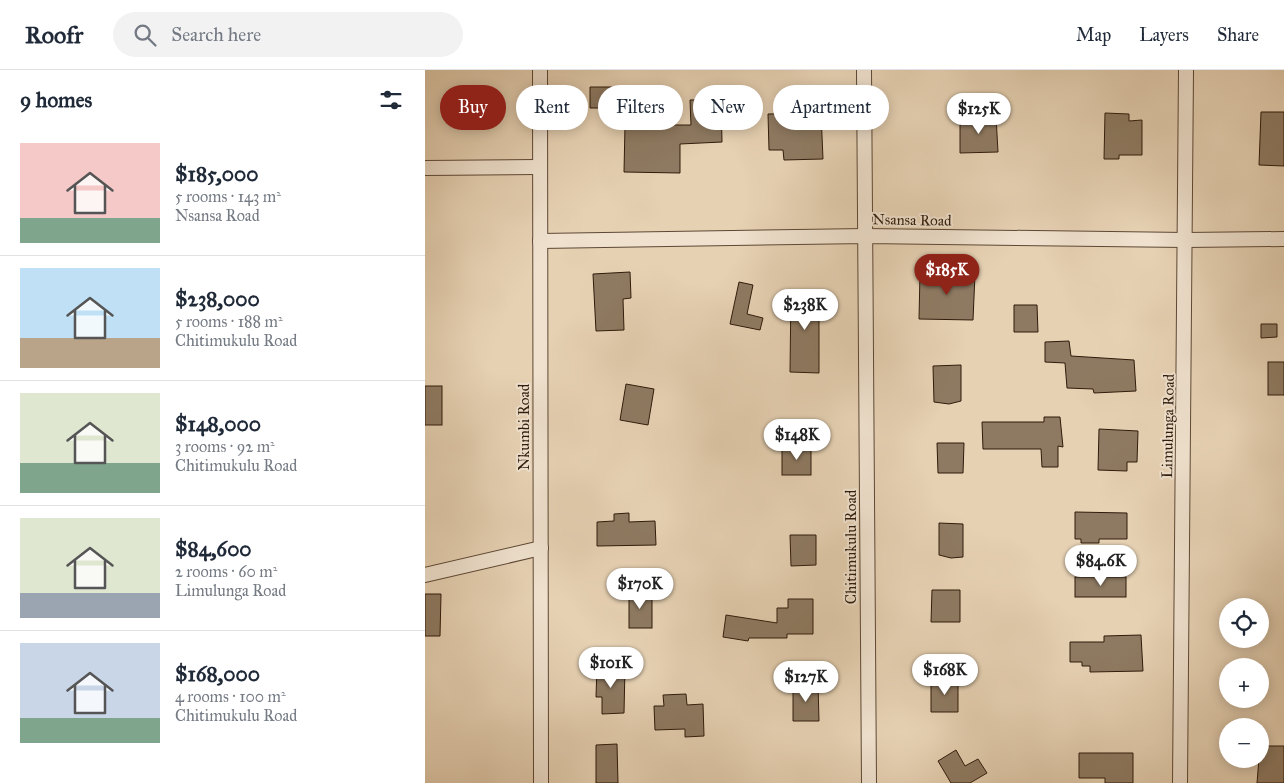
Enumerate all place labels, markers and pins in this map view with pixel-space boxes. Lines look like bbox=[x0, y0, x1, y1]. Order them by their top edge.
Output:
pin: $125K bbox=[944, 92, 1014, 135]
pin: $185K bbox=[912, 254, 982, 296]
pin: $238K bbox=[770, 288, 840, 331]
pin: $148K bbox=[762, 418, 832, 461]
pin: $84.6K bbox=[1060, 544, 1142, 587]
pin: $170K bbox=[605, 568, 675, 610]
pin: $101K bbox=[576, 646, 646, 689]
pin: $168K bbox=[910, 654, 980, 696]
pin: $127K bbox=[771, 660, 841, 703]

